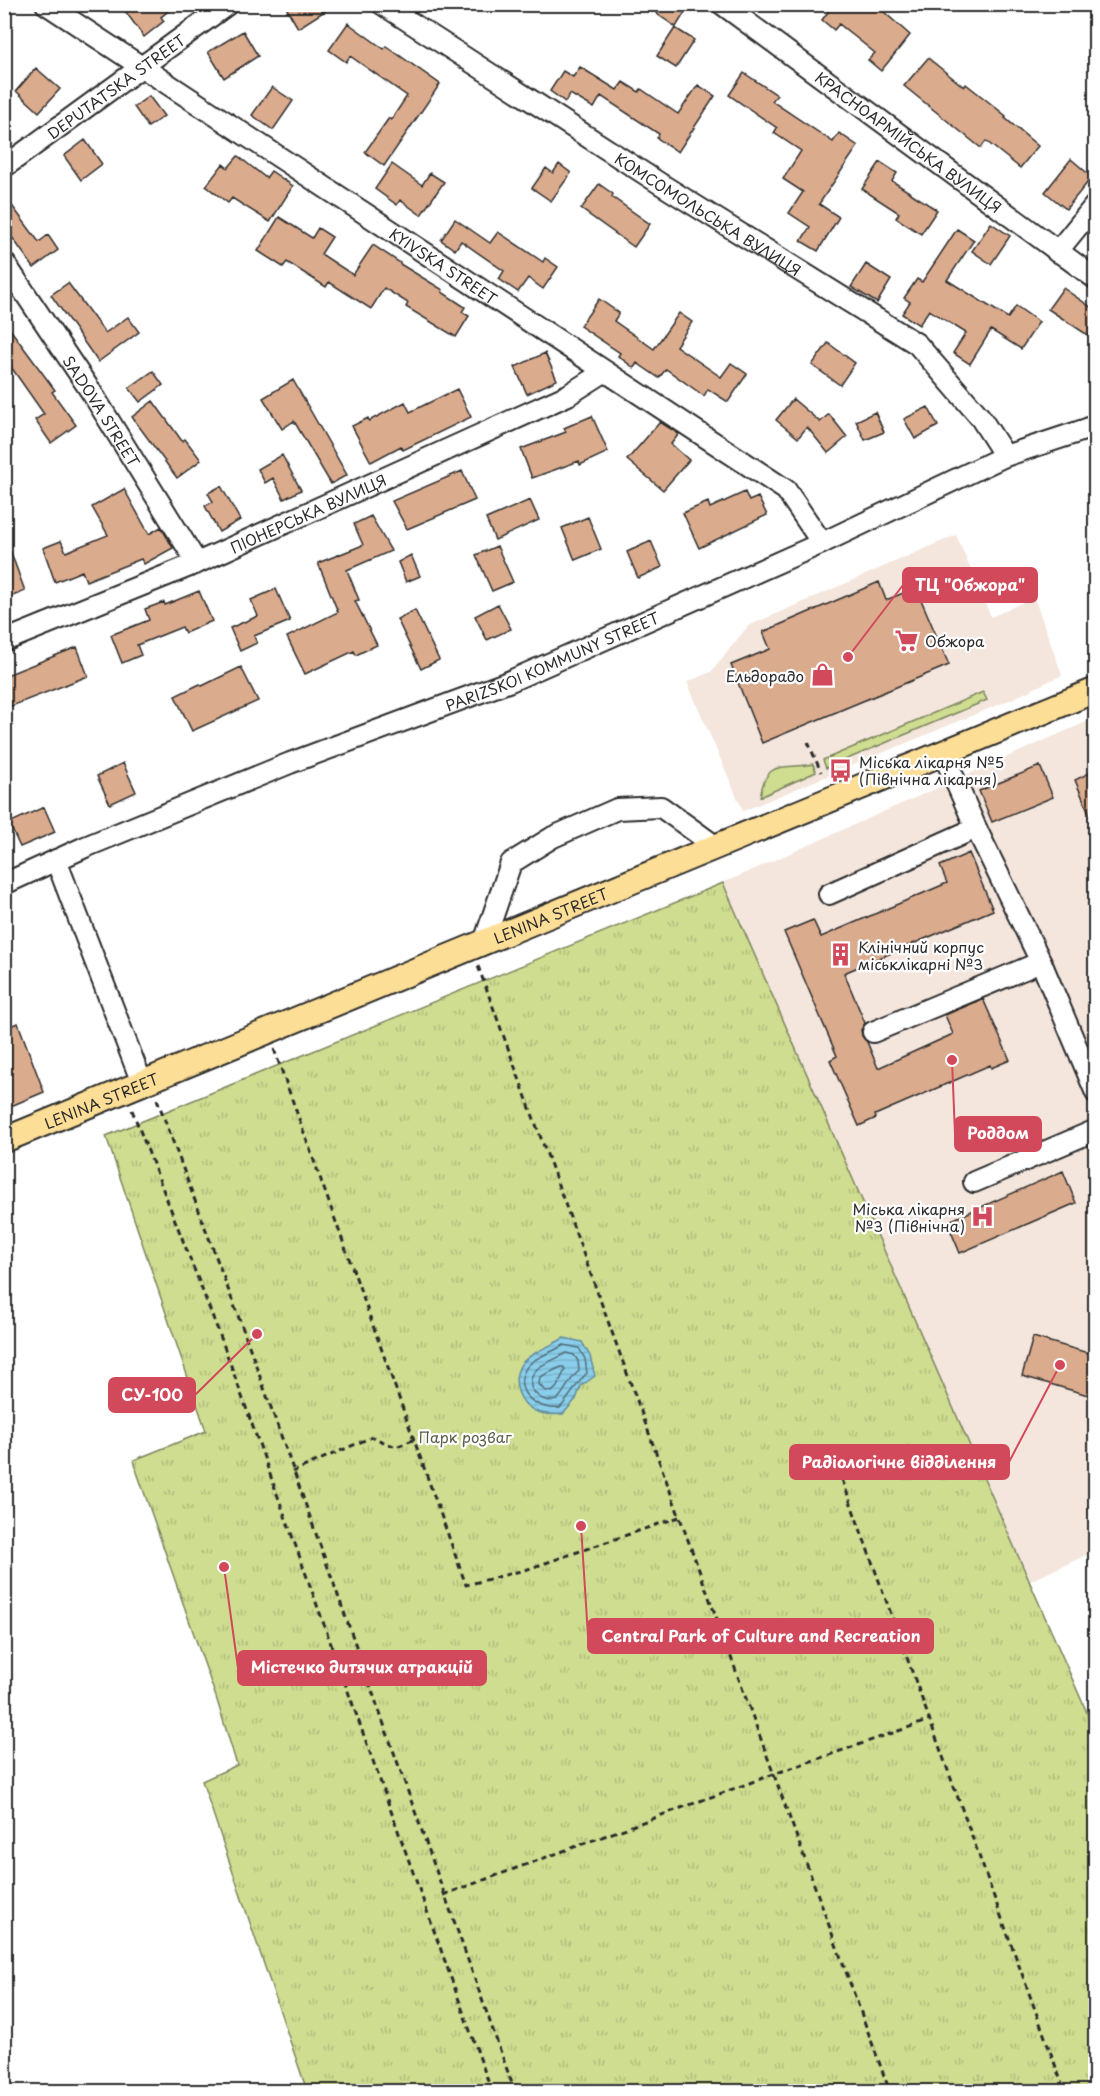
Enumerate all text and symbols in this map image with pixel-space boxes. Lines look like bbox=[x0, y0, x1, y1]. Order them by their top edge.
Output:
street label: DEPUTATSKA STREET bbox=[42, 27, 190, 144]
street label: КРАСНОАРМІЙСЬКА ВУЛИЦЯ bbox=[811, 65, 1007, 218]
street label: КОМСОМОЛЬСЬКА ВУЛИЦЯ bbox=[611, 146, 806, 281]
street label: KYIVSKA STREET bbox=[385, 221, 503, 310]
street label: SADOVA STREET bbox=[58, 350, 146, 471]
street label: ПІОНЕРСЬКА ВУЛИЦЯ bbox=[226, 467, 390, 558]
callout: ТЦ "Обжора" bbox=[903, 568, 1037, 602]
text: ТЦ "Обжора" bbox=[915, 572, 1025, 596]
street label: PARIZSKOI KOMMUNY STREET bbox=[442, 605, 663, 716]
supermarket icon: Обжора bbox=[894, 627, 920, 653]
place label: Обжора bbox=[925, 629, 985, 652]
shop icon: Ельдорадо bbox=[809, 662, 835, 688]
place label: Ельдорадо bbox=[726, 664, 804, 687]
place label: Міська лікарня №5 (Північна лікарня) bbox=[859, 750, 1004, 790]
bus stop icon: Міська лікарня №5 (Північна лікарня) bbox=[828, 757, 854, 783]
street label: LENINA STREET bbox=[490, 881, 612, 949]
place label: Клінічний корпус міськлікарні №3 bbox=[858, 935, 984, 975]
building icon: Клінічний корпус міськлікарні №3 bbox=[827, 942, 853, 968]
street label: LENINA STREET bbox=[40, 1066, 162, 1134]
callout: Роддом bbox=[955, 1117, 1041, 1151]
text: Роддом bbox=[967, 1120, 1029, 1144]
place label: Міська лікарня №3 (Північна) bbox=[852, 1197, 965, 1237]
hospital icon: Міська лікарня №3 (Північна) bbox=[970, 1204, 996, 1230]
callout: СУ-100 bbox=[109, 1378, 195, 1412]
text: СУ-100 bbox=[121, 1382, 183, 1406]
park label: Парк розваг bbox=[418, 1425, 512, 1448]
callout: Радіологічне відділення bbox=[790, 1445, 1009, 1479]
text: Радіологічне відділення bbox=[802, 1449, 996, 1473]
callout: Central Park of Culture and Recreation bbox=[588, 1619, 933, 1653]
text: Central Park of Culture and Recreation bbox=[602, 1623, 921, 1647]
callout: Містечко дитячих атракцій bbox=[238, 1651, 486, 1685]
text: Містечко дитячих атракцій bbox=[251, 1654, 473, 1678]

